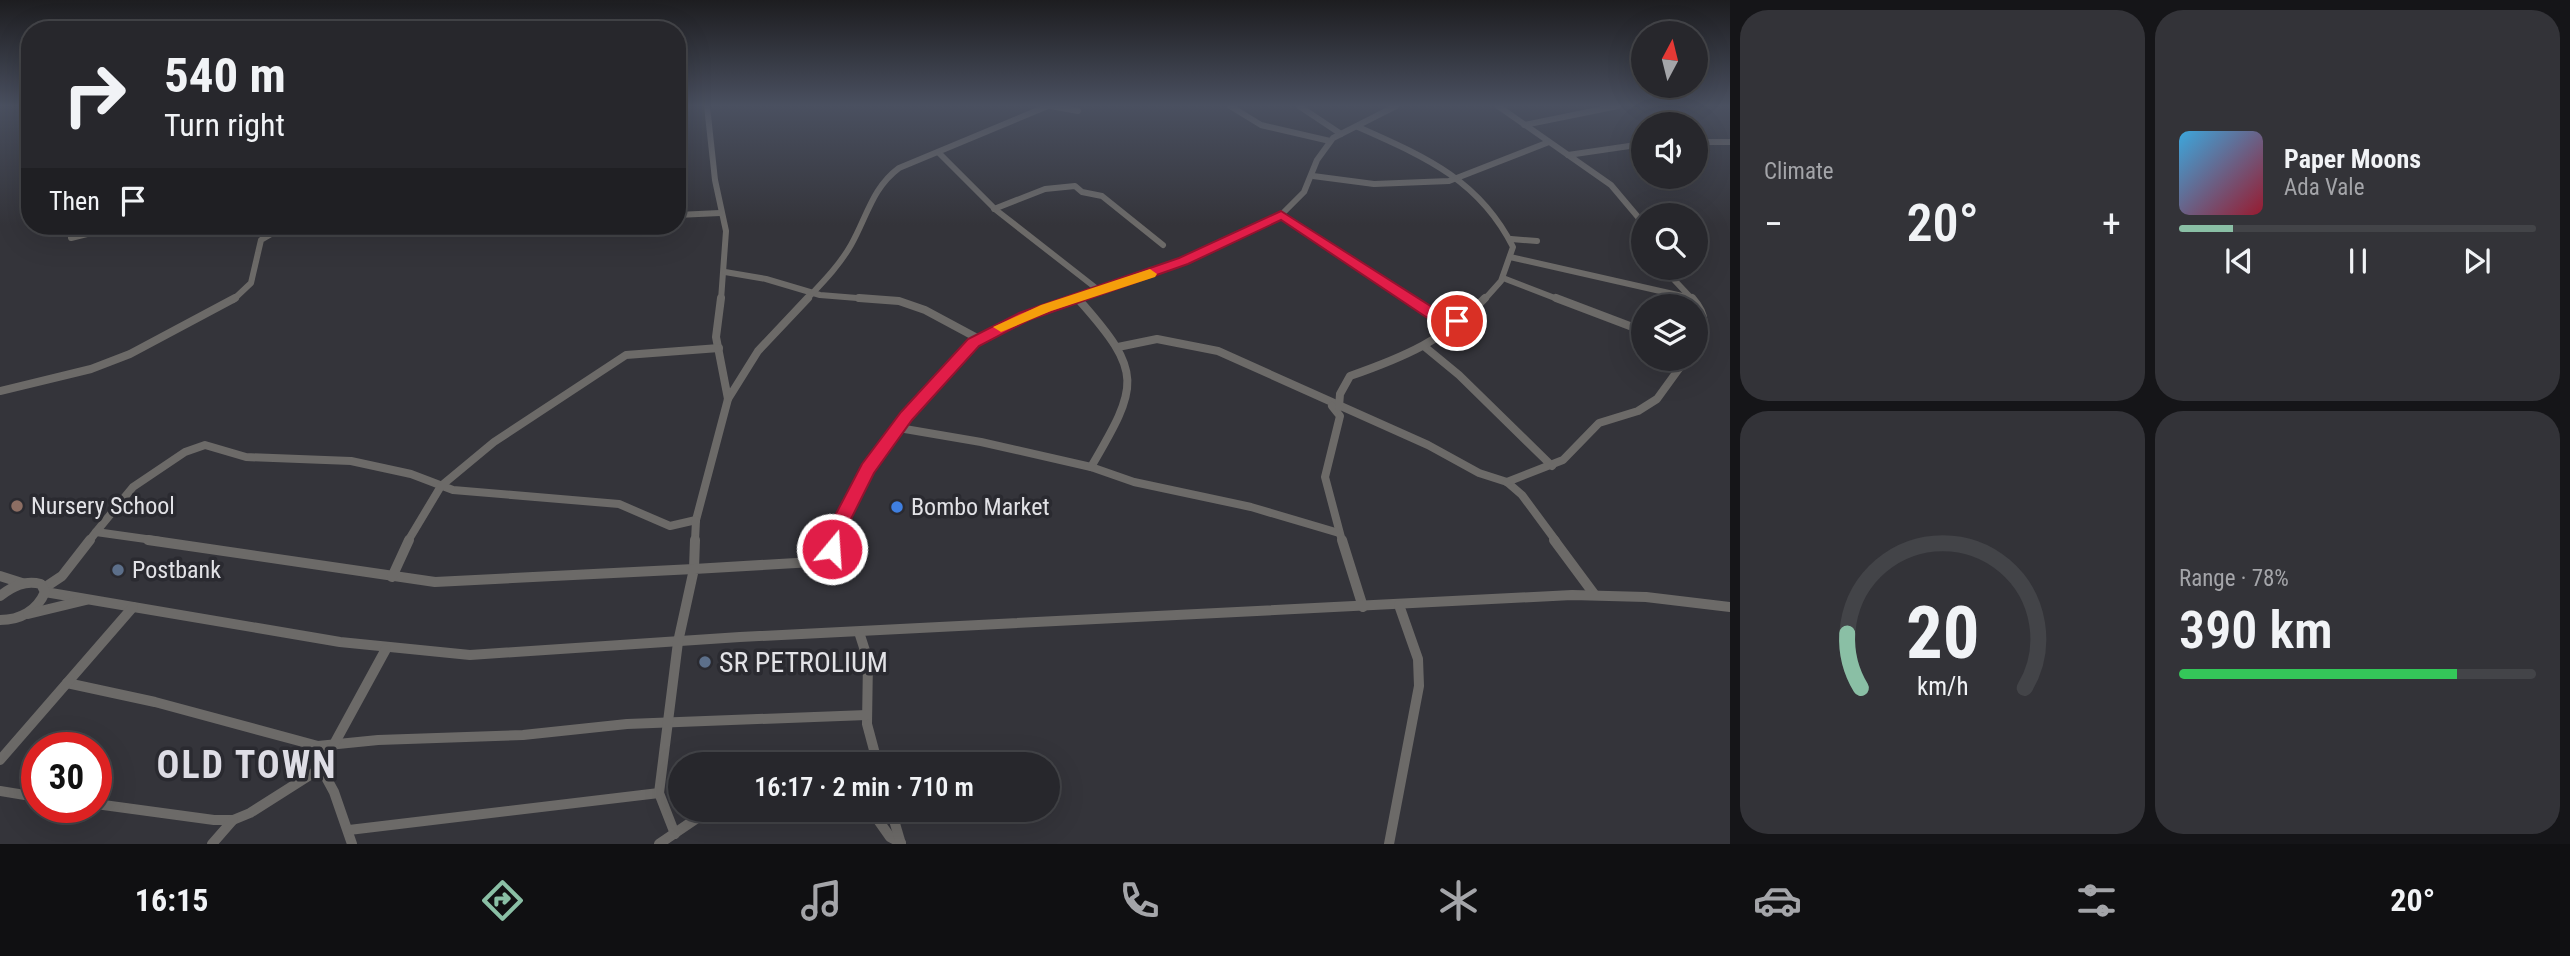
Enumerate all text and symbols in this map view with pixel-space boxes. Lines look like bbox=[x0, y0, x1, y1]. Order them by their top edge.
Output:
north arrow bbox=[1631, 21, 1708, 98]
map controls bbox=[1631, 21, 1708, 371]
text: 540 m bbox=[164, 47, 286, 104]
icon: right bbox=[49, 49, 140, 140]
text: Turn right bbox=[164, 106, 285, 144]
button: sound bbox=[1631, 112, 1708, 189]
text: Paper Moons bbox=[2284, 144, 2421, 174]
text: Climate bbox=[1764, 158, 1834, 185]
text: Ada Vale bbox=[2284, 174, 2364, 201]
icon: arrive bbox=[114, 182, 152, 220]
text: Then bbox=[49, 186, 100, 216]
text: 20° bbox=[1906, 193, 1979, 254]
text: − bbox=[1764, 202, 1783, 246]
text: + bbox=[2102, 202, 2121, 246]
button: search bbox=[1631, 203, 1708, 280]
icon: previous bbox=[2220, 242, 2258, 280]
icon: pause bbox=[2339, 242, 2377, 280]
icon: next bbox=[2458, 242, 2496, 280]
pin bbox=[1427, 291, 1487, 351]
button: layers bbox=[1631, 294, 1708, 371]
icon: arrive bbox=[1438, 302, 1476, 340]
place label: Nursery School bbox=[31, 492, 175, 520]
place label: Bombo Market bbox=[911, 493, 1049, 521]
marker: Nursery School bbox=[9, 498, 25, 514]
marker: Bombo Market bbox=[889, 499, 905, 515]
position arrow bbox=[795, 512, 869, 586]
place label: Postbank bbox=[132, 556, 221, 584]
marker: Postbank bbox=[110, 562, 126, 578]
text: Range · 78% bbox=[2179, 565, 2289, 592]
text: 20 bbox=[1906, 591, 1979, 677]
text: 390 km bbox=[2179, 600, 2333, 661]
place label: SR PETROLIUM bbox=[719, 646, 888, 679]
marker: SR PETROLIUM bbox=[697, 654, 713, 670]
text: km/h bbox=[1917, 672, 1968, 701]
speed limit sign: 30 bbox=[21, 732, 112, 823]
district label: OLD TOWN bbox=[156, 743, 338, 787]
text: 16:17 · 2 min · 710 m bbox=[754, 772, 974, 802]
icon: directions bbox=[478, 876, 527, 925]
icon: music bbox=[797, 876, 846, 925]
icon: phone bbox=[1115, 876, 1164, 925]
icon: climate bbox=[1434, 876, 1483, 925]
icon: car bbox=[1753, 876, 1802, 925]
icon: filters bbox=[2072, 876, 2121, 925]
text: 16:15 bbox=[135, 881, 208, 919]
text: 20° bbox=[2390, 881, 2435, 919]

